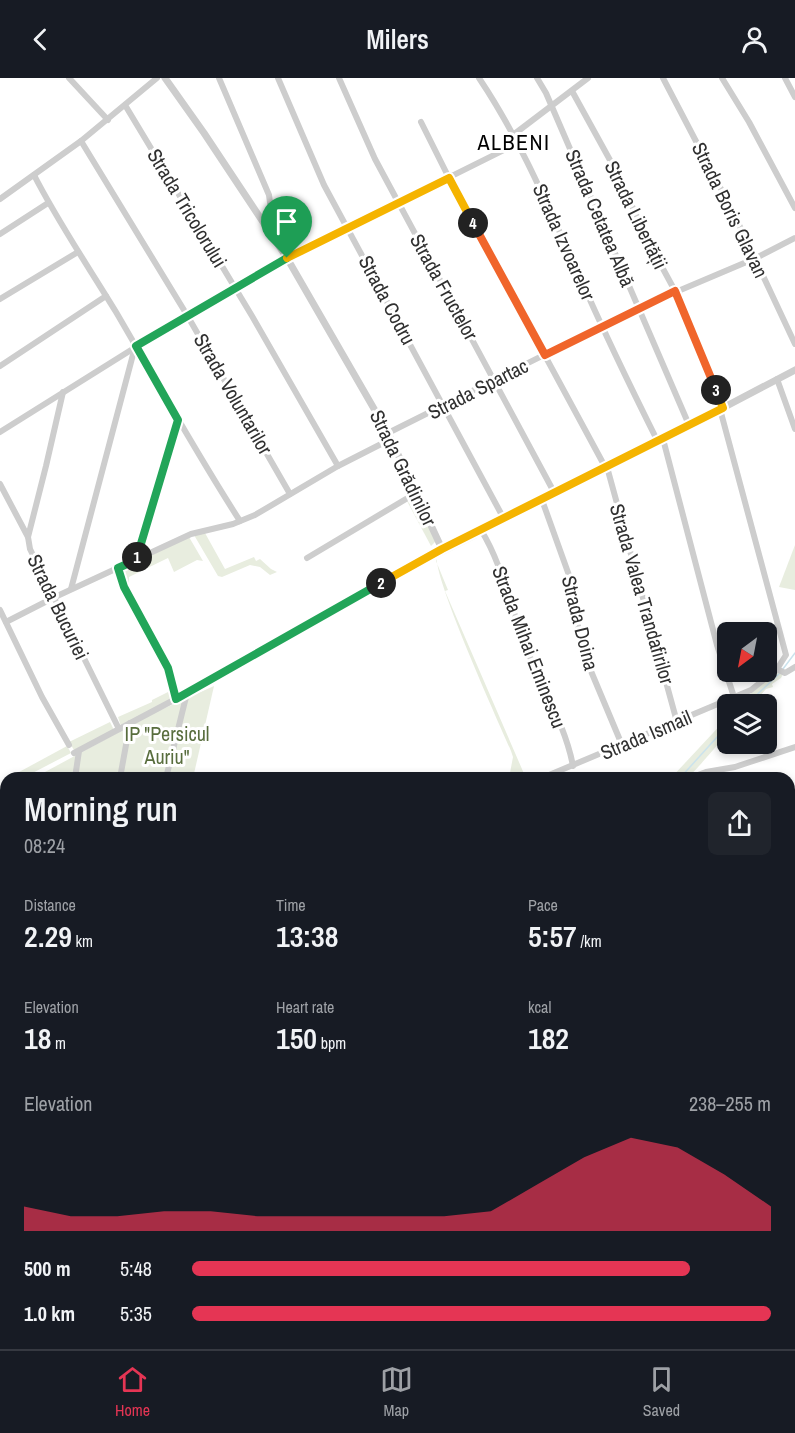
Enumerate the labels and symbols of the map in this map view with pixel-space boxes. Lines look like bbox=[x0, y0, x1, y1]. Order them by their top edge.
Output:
district label: ALBENI bbox=[476, 127, 551, 157]
street label: Strada Boris Glavan bbox=[686, 137, 775, 282]
street label: Strada Tricolorului bbox=[141, 143, 234, 272]
street label: Strada Cetatea Albă bbox=[559, 145, 642, 291]
street label: Strada Libertății bbox=[599, 156, 674, 274]
street label: Strada Izvoarelor bbox=[527, 179, 602, 305]
pin bbox=[261, 196, 312, 258]
pin: 4 bbox=[458, 208, 488, 238]
street label: Strada Fructelor bbox=[404, 229, 485, 345]
street label: Strada Codru bbox=[353, 250, 422, 349]
street label: Strada Voluntarilor bbox=[188, 328, 279, 460]
street label: Strada Spartac bbox=[423, 352, 533, 425]
pin: 3 bbox=[701, 375, 731, 405]
street label: Strada Grădinilor bbox=[364, 405, 443, 531]
street label: Strada Valea Trandafirilor bbox=[604, 500, 681, 688]
pin: 1 bbox=[122, 542, 152, 572]
street label: Strada Bucuriei bbox=[21, 550, 96, 664]
street label: Strada Mihai Eminescu bbox=[486, 562, 573, 732]
pin: 2 bbox=[366, 568, 396, 598]
street label: Strada Doina bbox=[556, 573, 605, 673]
north arrow bbox=[717, 622, 777, 682]
street label: Strada Ismail bbox=[596, 703, 696, 766]
park label: IP "Persicul Auriu" bbox=[125, 720, 209, 770]

